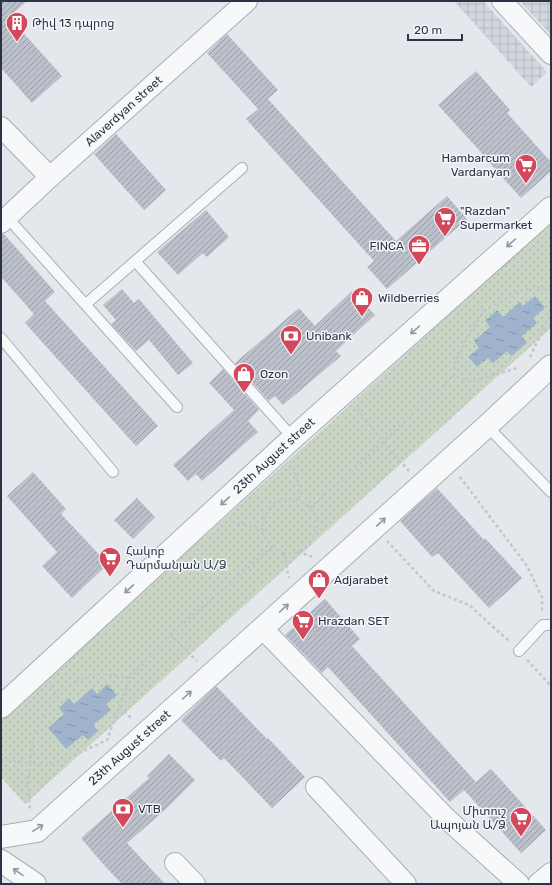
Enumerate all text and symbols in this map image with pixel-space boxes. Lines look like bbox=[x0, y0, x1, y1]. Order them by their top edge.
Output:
building icon: Թիվ 13 դպրոց bbox=[4, 10, 30, 43]
place label: Թիվ 13 դպրոց bbox=[32, 16, 115, 30]
scale bar bbox=[408, 16, 462, 42]
text: 20 m bbox=[414, 23, 442, 37]
street label: Alaverdyan street bbox=[82, 73, 165, 149]
place label: Hambarcum Vardanyan bbox=[441, 151, 510, 179]
supermarket icon: Hambarcum Vardanyan bbox=[513, 152, 539, 185]
place label: "Razdan" Supermarket bbox=[460, 204, 533, 232]
supermarket icon: "Razdan" Supermarket bbox=[432, 205, 458, 238]
office icon: FINCA bbox=[406, 233, 432, 266]
one-way arrow bbox=[507, 238, 517, 247]
place label: FINCA bbox=[369, 239, 404, 253]
shop icon: Wildberries bbox=[349, 285, 375, 318]
place label: Wildberries bbox=[378, 291, 439, 305]
bank icon: Unibank bbox=[278, 323, 304, 356]
one-way arrow bbox=[409, 325, 420, 334]
place label: Unibank bbox=[306, 329, 353, 343]
shop icon: Ozon bbox=[231, 361, 257, 394]
place label: Ozon bbox=[260, 367, 288, 381]
street label: 23th August street bbox=[230, 415, 318, 497]
one-way arrow bbox=[220, 496, 230, 505]
one-way arrow bbox=[376, 517, 386, 526]
place label: Հակոբ Դարմանյան Ա/Ձ bbox=[126, 544, 227, 572]
supermarket icon: Հակոբ Դարմանյան Ա/Ձ bbox=[97, 545, 123, 578]
shop icon: Adjarabet bbox=[306, 567, 332, 600]
place label: Adjarabet bbox=[334, 573, 389, 587]
one-way arrow bbox=[124, 584, 134, 594]
one-way arrow bbox=[279, 604, 289, 613]
supermarket icon: Hrazdan SET bbox=[290, 608, 316, 641]
place label: Hrazdan SET bbox=[318, 614, 389, 628]
one-way arrow bbox=[182, 691, 193, 700]
street label: 23th August street bbox=[86, 707, 174, 788]
bank icon: VTB bbox=[110, 796, 136, 829]
place label: VTB bbox=[138, 802, 161, 816]
place label: Միտուշ Ապոյան Ա/Ձ bbox=[430, 804, 506, 832]
supermarket icon: Միտուշ Ապոյան Ա/Ձ bbox=[508, 805, 534, 838]
one-way arrow bbox=[33, 824, 44, 833]
one-way arrow bbox=[13, 868, 24, 876]

